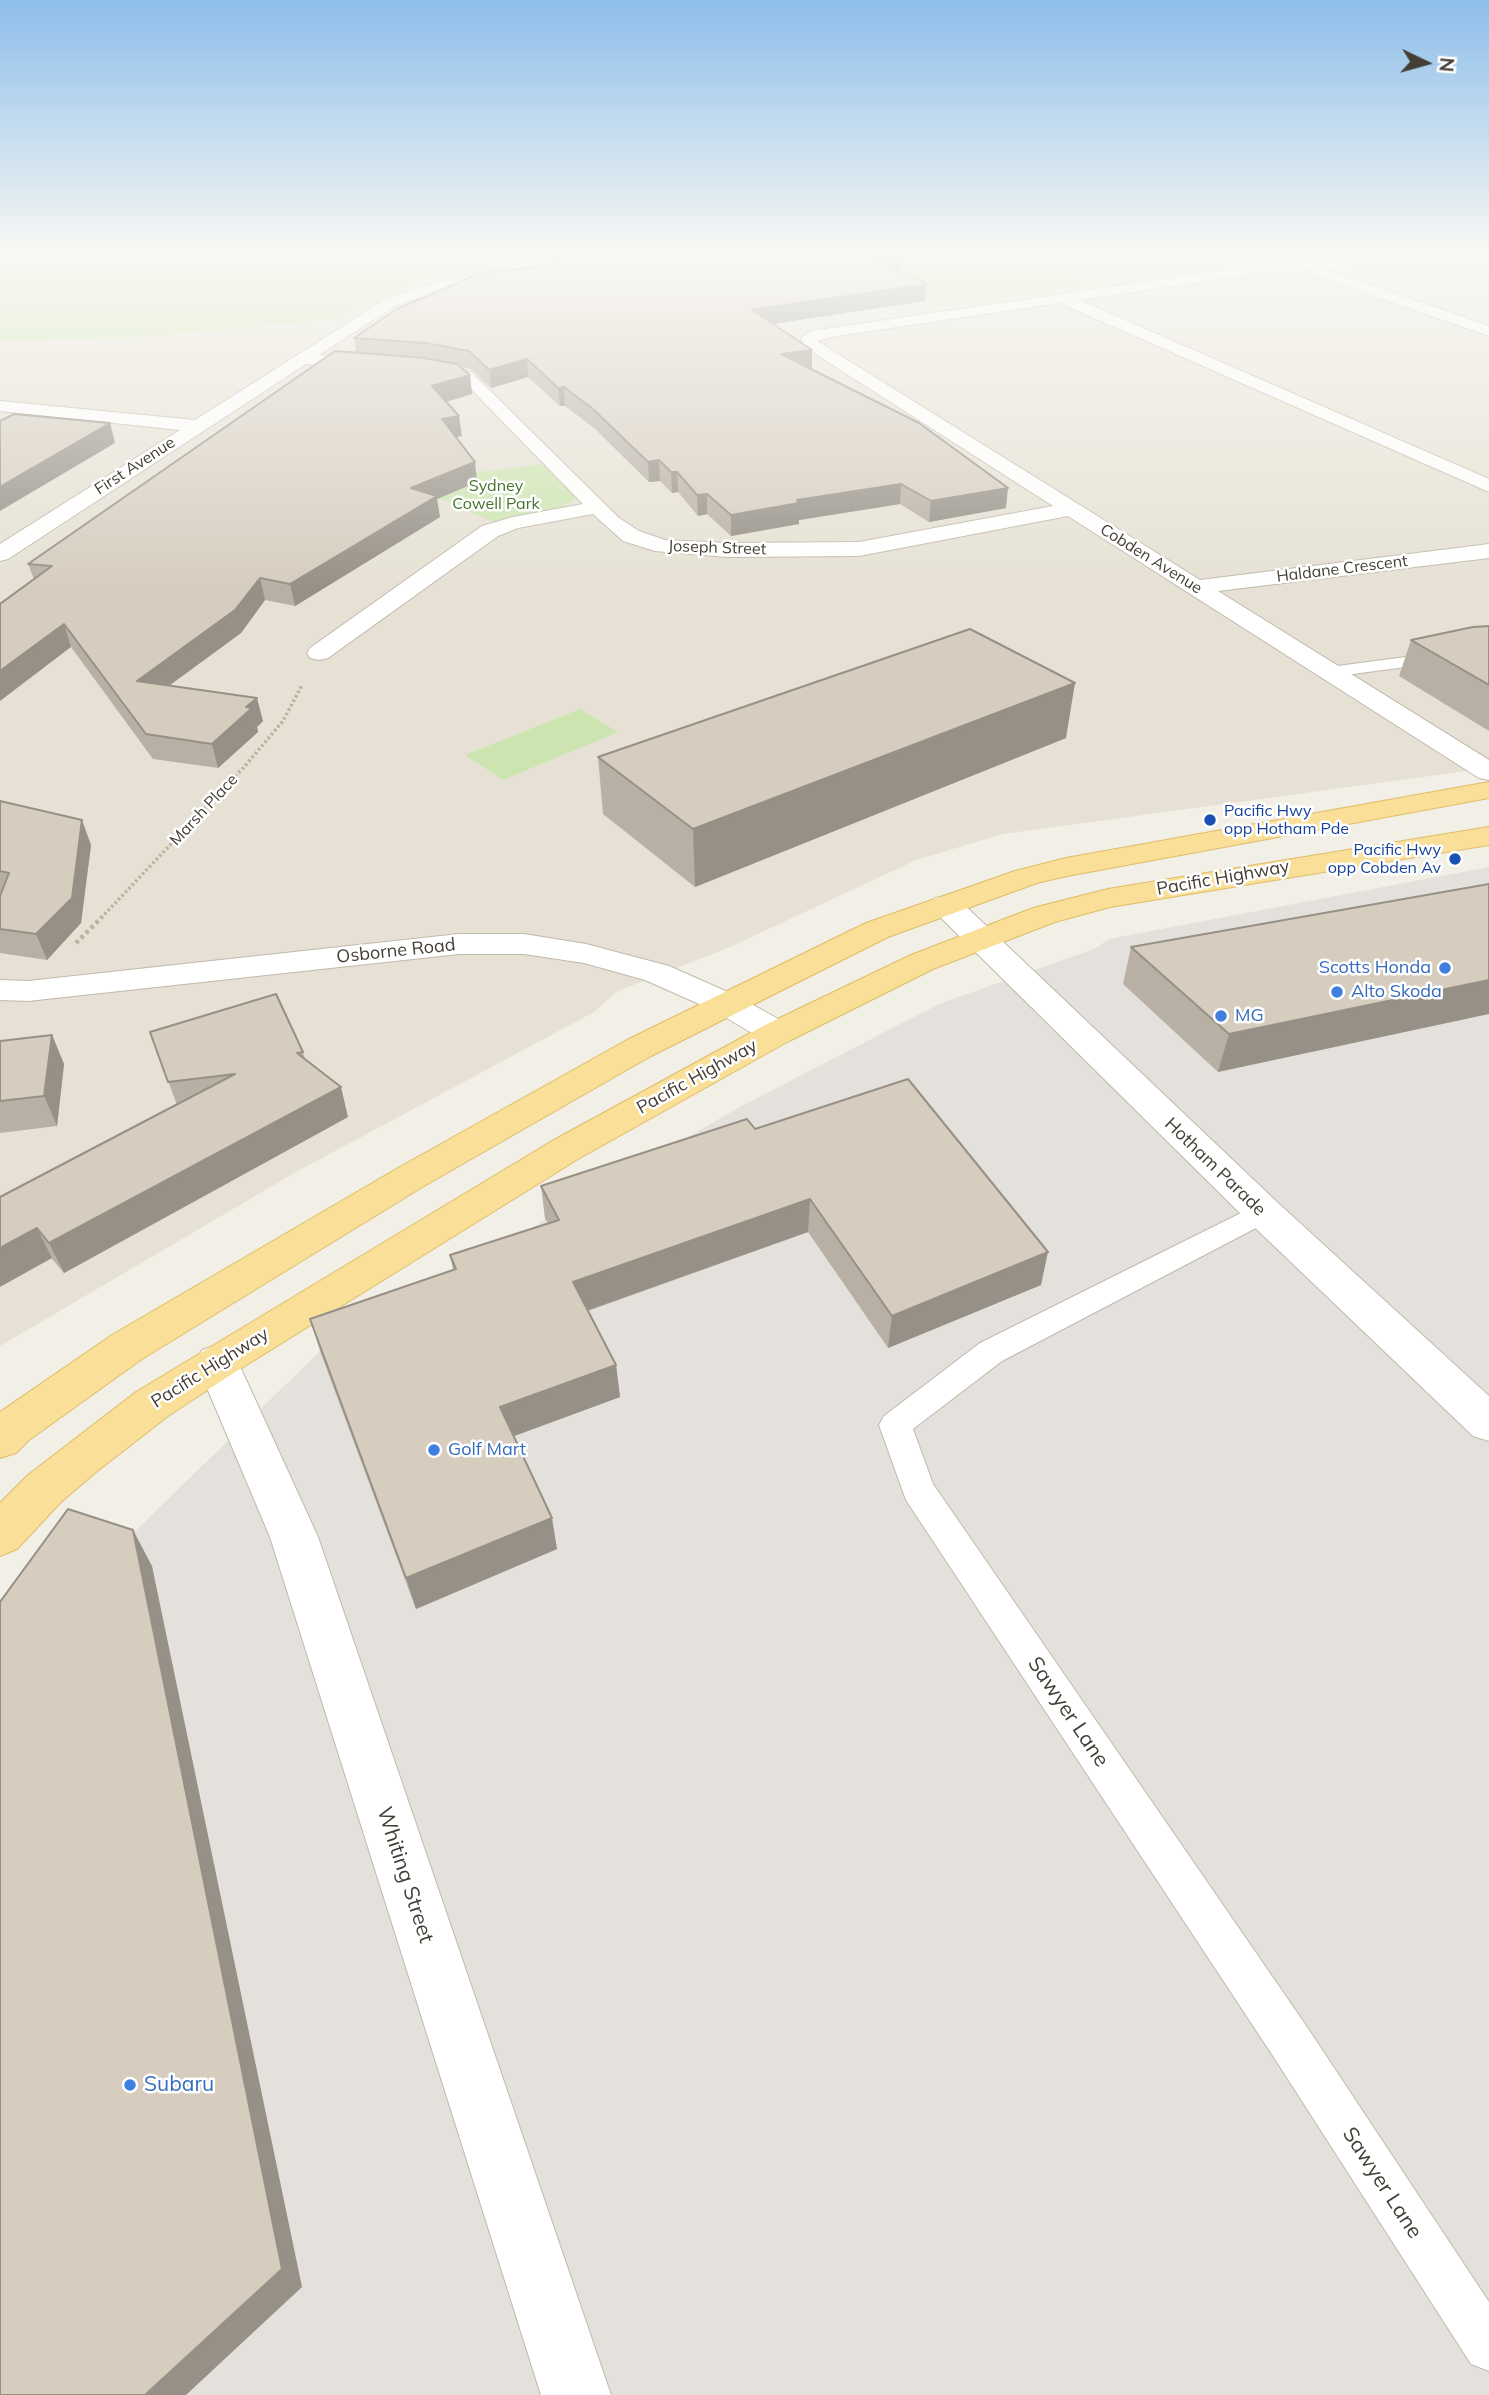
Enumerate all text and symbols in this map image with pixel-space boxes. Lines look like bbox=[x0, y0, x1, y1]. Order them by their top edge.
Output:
north arrow bbox=[1391, 28, 1461, 98]
text: N bbox=[1434, 57, 1460, 73]
street label: First Avenue bbox=[91, 433, 179, 499]
park label: Sydney Cowell Park bbox=[452, 476, 540, 514]
street label: Cobden Avenue bbox=[1096, 520, 1206, 598]
street label: Joseph Street bbox=[667, 537, 767, 559]
street label: Haldane Crescent bbox=[1275, 551, 1409, 587]
street label: Marsh Place bbox=[166, 770, 242, 850]
place label: Pacific Hwy opp Hotham Pde bbox=[1224, 801, 1349, 839]
marker: Pacific Hwy opp Hotham Pde bbox=[1202, 812, 1218, 828]
place label: Pacific Hwy opp Cobden Av bbox=[1328, 840, 1441, 878]
marker: Pacific Hwy opp Cobden Av bbox=[1447, 851, 1463, 867]
street label: Pacific Highway bbox=[1155, 856, 1291, 900]
street label: Osborne Road bbox=[335, 934, 457, 968]
place label: Scotts Honda bbox=[1319, 957, 1431, 979]
marker: Scotts Honda bbox=[1437, 960, 1453, 976]
place label: Alto Skoda bbox=[1351, 981, 1442, 1003]
marker: Alto Skoda bbox=[1329, 984, 1345, 1000]
place label: MG bbox=[1235, 1005, 1264, 1027]
marker: MG bbox=[1213, 1008, 1229, 1024]
street label: Pacific Highway bbox=[633, 1035, 761, 1119]
street label: Hotham Parade bbox=[1160, 1113, 1270, 1221]
street label: Pacific Highway bbox=[147, 1323, 273, 1413]
place label: Golf Mart bbox=[448, 1439, 526, 1461]
marker: Golf Mart bbox=[426, 1442, 442, 1458]
street label: Sawyer Lane bbox=[1022, 1652, 1114, 1772]
street label: Whiting Street bbox=[371, 1804, 439, 1946]
place label: Subaru bbox=[144, 2072, 214, 2098]
marker: Subaru bbox=[122, 2077, 138, 2093]
street label: Sawyer Lane bbox=[1337, 2123, 1427, 2243]

